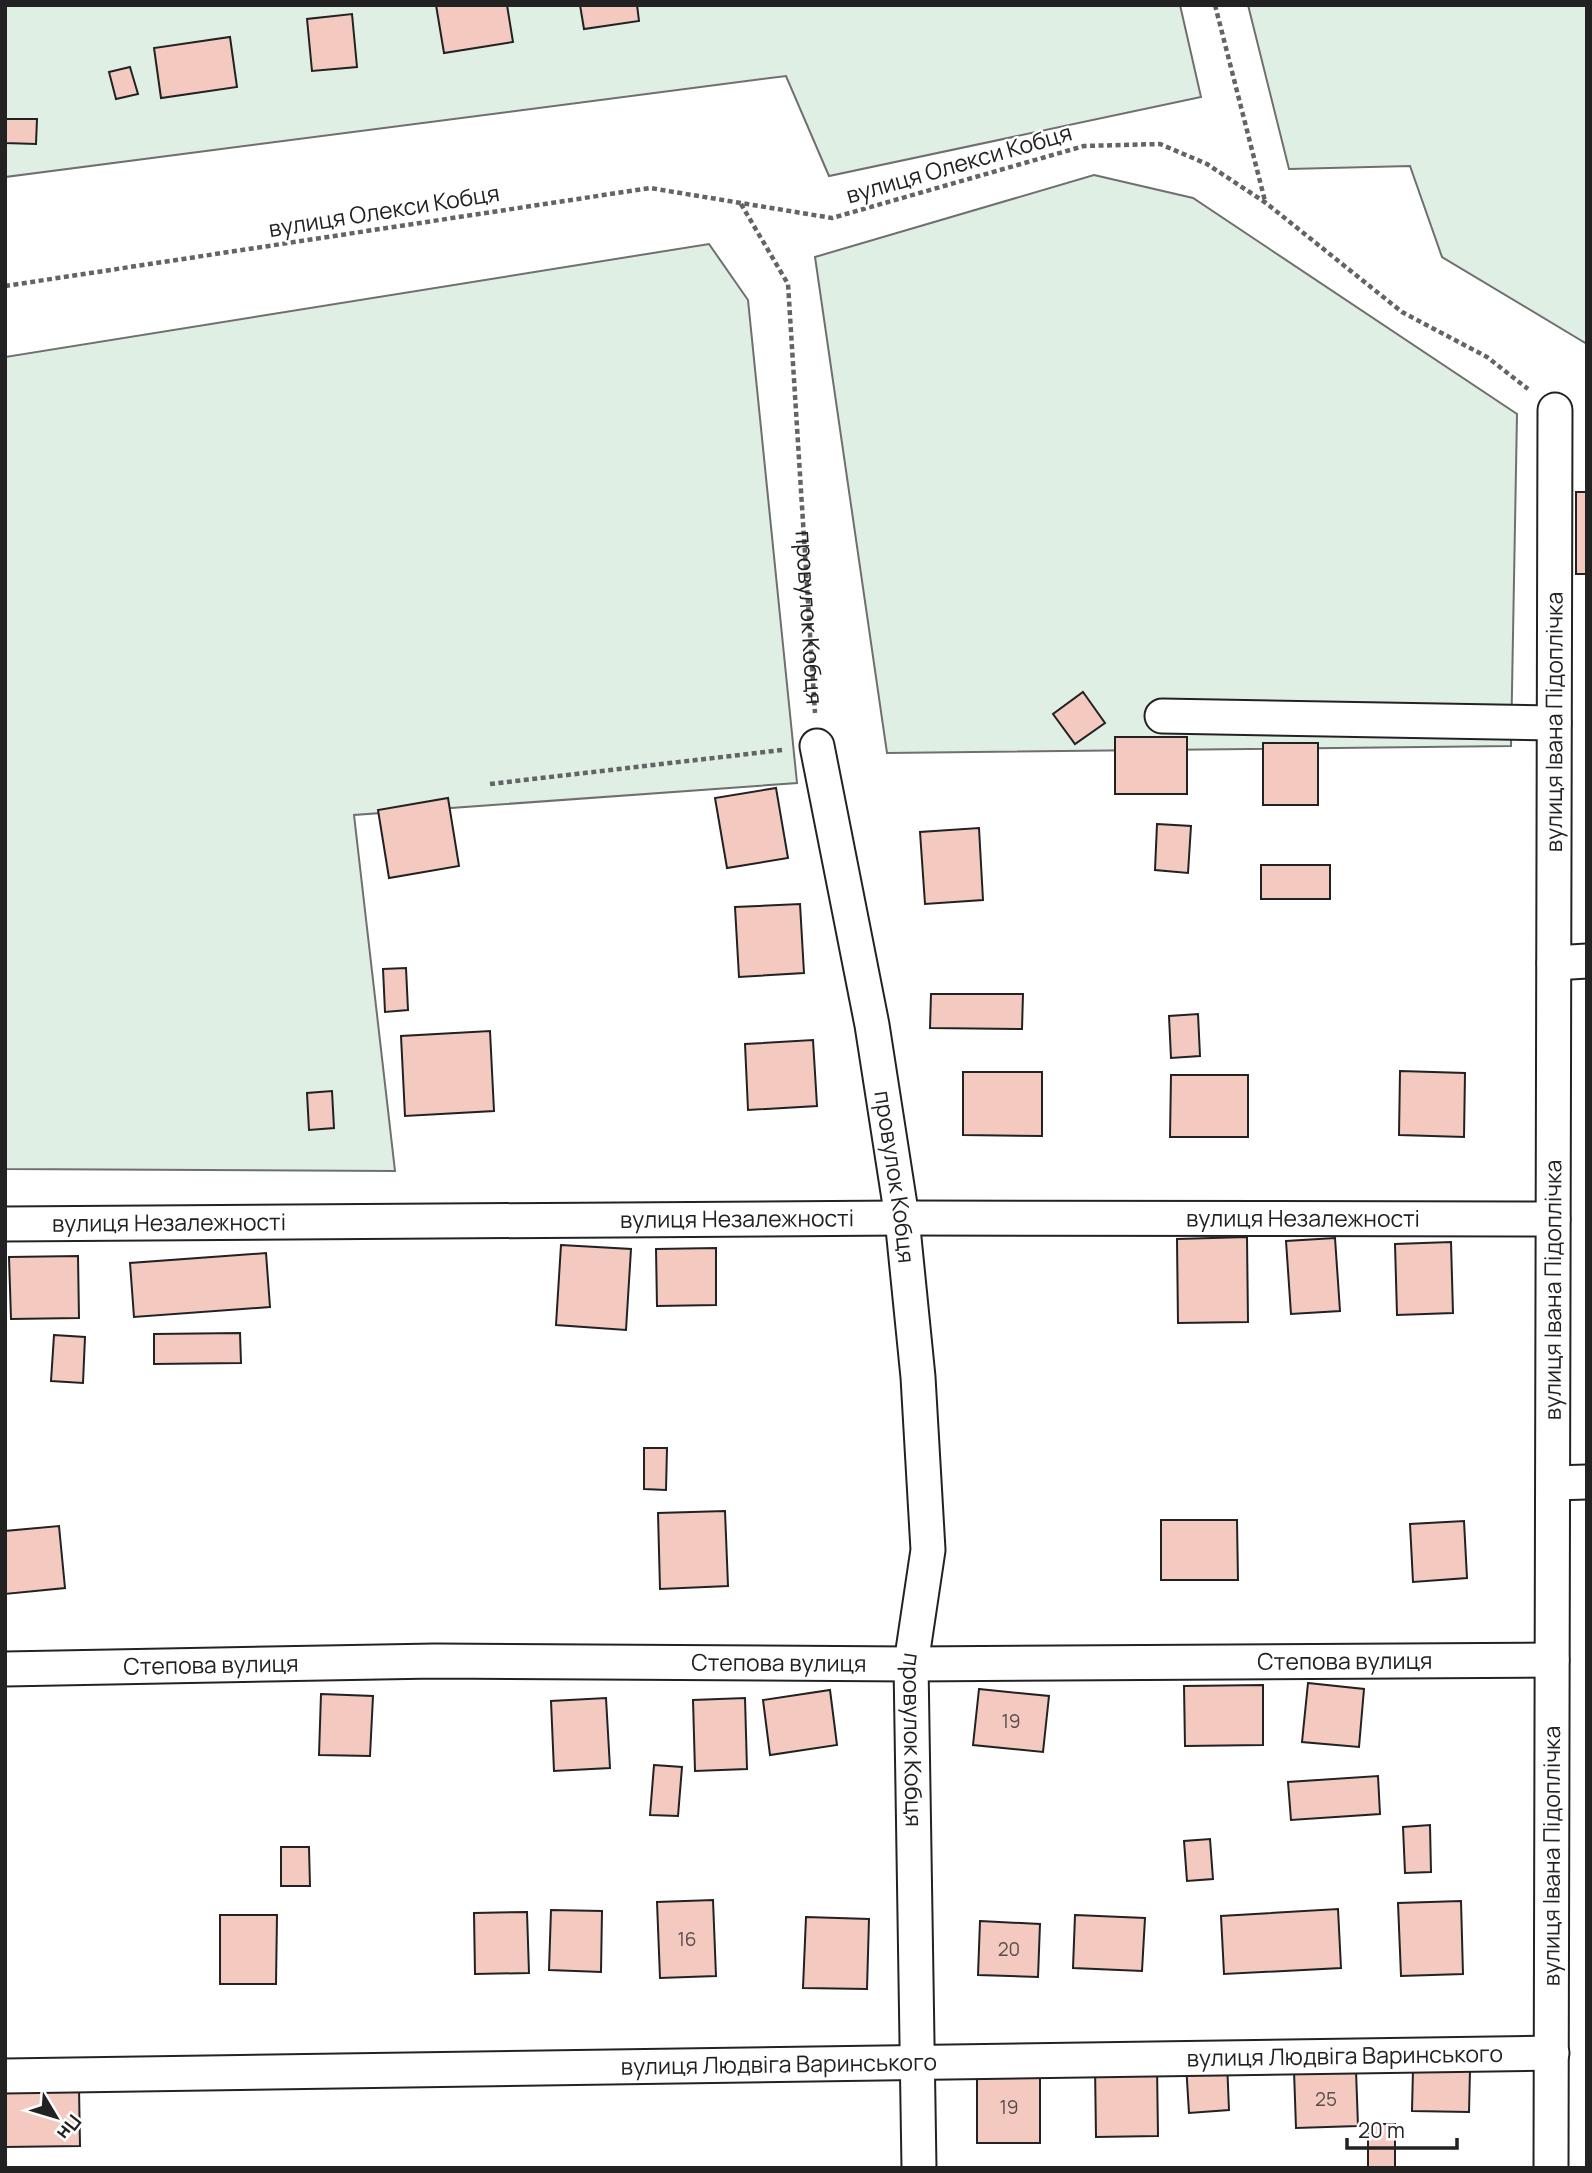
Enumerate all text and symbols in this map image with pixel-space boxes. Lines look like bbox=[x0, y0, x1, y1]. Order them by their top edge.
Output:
street label: вулиця Олекси Кобця bbox=[842, 115, 1075, 211]
street label: вулиця Олекси Кобця bbox=[266, 176, 502, 244]
street label: провулок Кобця bbox=[789, 530, 831, 705]
street label: вулиця Івана Підоплічка bbox=[1537, 592, 1570, 852]
street label: провулок Кобця bbox=[867, 1088, 923, 1265]
street label: вулиця Івана Підоплічка bbox=[1536, 1160, 1568, 1420]
street label: вулиця Незалежності bbox=[620, 1201, 854, 1235]
street label: вулиця Незалежності bbox=[1186, 1201, 1420, 1234]
street label: вулиця Незалежності bbox=[52, 1205, 286, 1239]
street label: Степова вулиця bbox=[1257, 1644, 1433, 1677]
street label: Степова вулиця bbox=[691, 1646, 867, 1679]
street label: Степова вулиця bbox=[123, 1647, 299, 1682]
street label: провулок Кобця bbox=[896, 1651, 931, 1827]
house number: 19 bbox=[1001, 1708, 1021, 1734]
street label: вулиця Івана Підоплічка bbox=[1534, 1726, 1567, 1986]
house number: 16 bbox=[677, 1926, 697, 1952]
house number: 20 bbox=[998, 1936, 1020, 1962]
street label: вулиця Людвіга Варинського bbox=[1186, 2037, 1503, 2073]
street label: вулиця Людвіга Варинського bbox=[620, 2045, 937, 2082]
north arrow bbox=[21, 2082, 91, 2152]
house number: 25 bbox=[1315, 2086, 1337, 2112]
house number: 19 bbox=[999, 2094, 1019, 2120]
scale bar bbox=[1347, 2106, 1457, 2150]
text: Пн bbox=[51, 2109, 88, 2146]
text: 20 m bbox=[1358, 2116, 1405, 2144]

